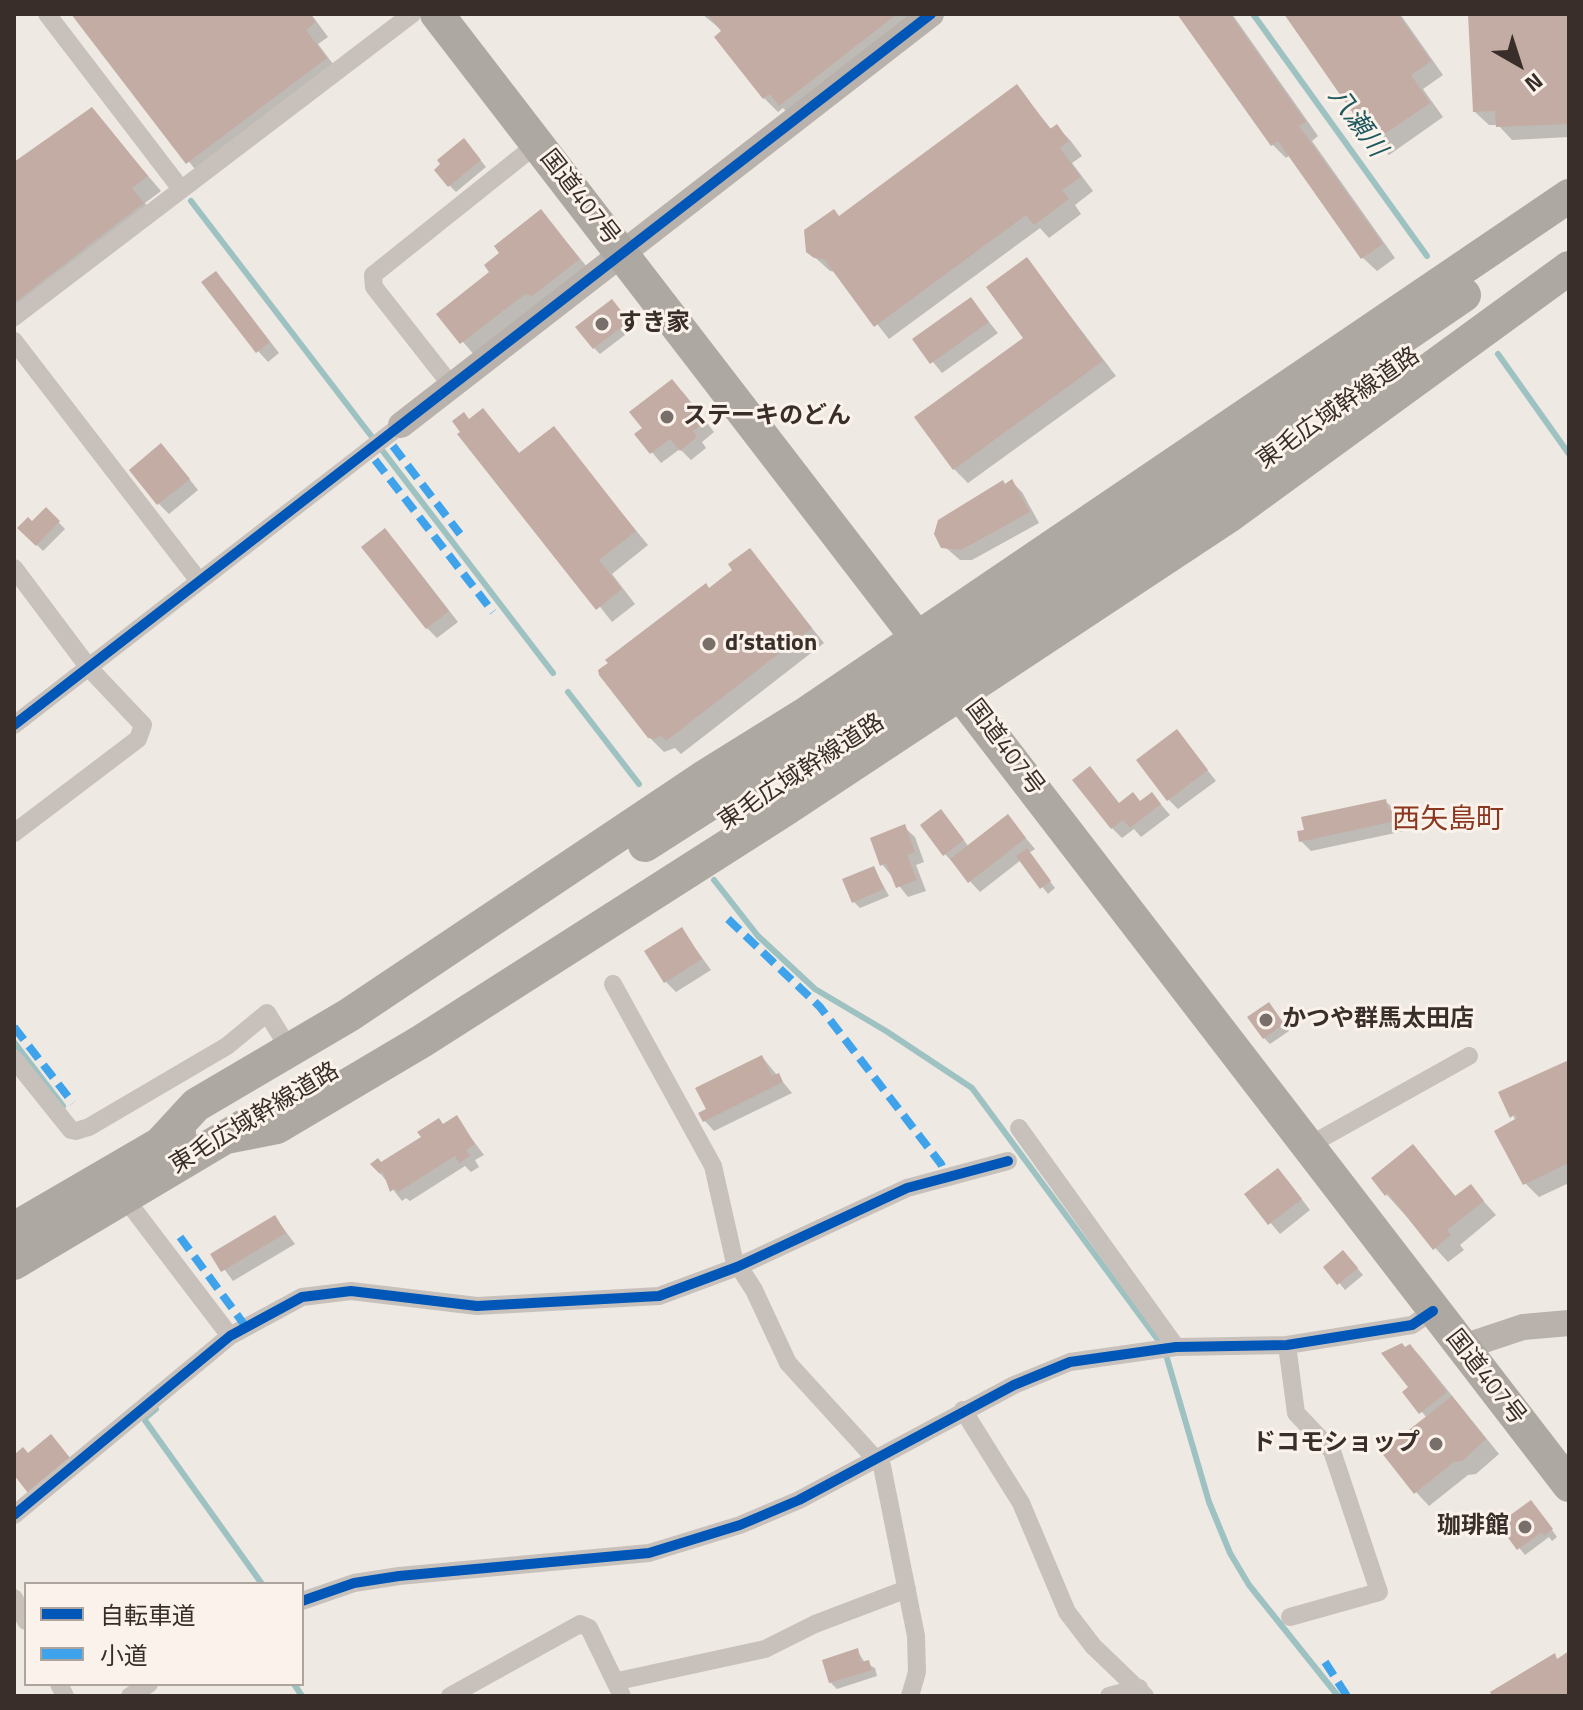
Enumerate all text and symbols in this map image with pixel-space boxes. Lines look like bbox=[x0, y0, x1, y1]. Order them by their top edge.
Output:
north arrow bbox=[1479, 24, 1559, 104]
text: N bbox=[1517, 65, 1551, 101]
water label: 八瀬川 bbox=[1320, 82, 1392, 164]
street label: 国道407号 bbox=[533, 145, 625, 251]
place label: すき家 bbox=[618, 310, 690, 338]
marker: すき家 bbox=[593, 315, 611, 333]
street label: 東毛広域幹線道路 bbox=[1252, 342, 1426, 476]
place label: ステーキのどん bbox=[683, 403, 851, 431]
marker: ステーキのどん bbox=[658, 408, 676, 426]
place label: d’station bbox=[725, 630, 817, 658]
marker: d’station bbox=[700, 635, 718, 653]
street label: 国道407号 bbox=[959, 694, 1049, 802]
street label: 東毛広域幹線道路 bbox=[714, 709, 890, 837]
district label: 西矢島町 bbox=[1392, 804, 1504, 838]
place label: かつや群馬太田店 bbox=[1282, 1006, 1474, 1034]
marker: かつや群馬太田店 bbox=[1257, 1011, 1275, 1029]
street label: 東毛広域幹線道路 bbox=[165, 1057, 345, 1181]
street label: 国道407号 bbox=[1439, 1325, 1531, 1431]
place label: ドコモショップ bbox=[1252, 1430, 1420, 1458]
marker: ドコモショップ bbox=[1427, 1435, 1445, 1453]
place label: 珈琲館 bbox=[1437, 1513, 1509, 1541]
marker: 珈琲館 bbox=[1516, 1518, 1534, 1536]
legend bbox=[24, 1582, 304, 1686]
text: 自転車道 bbox=[100, 1597, 196, 1633]
text: 小道 bbox=[100, 1637, 148, 1673]

